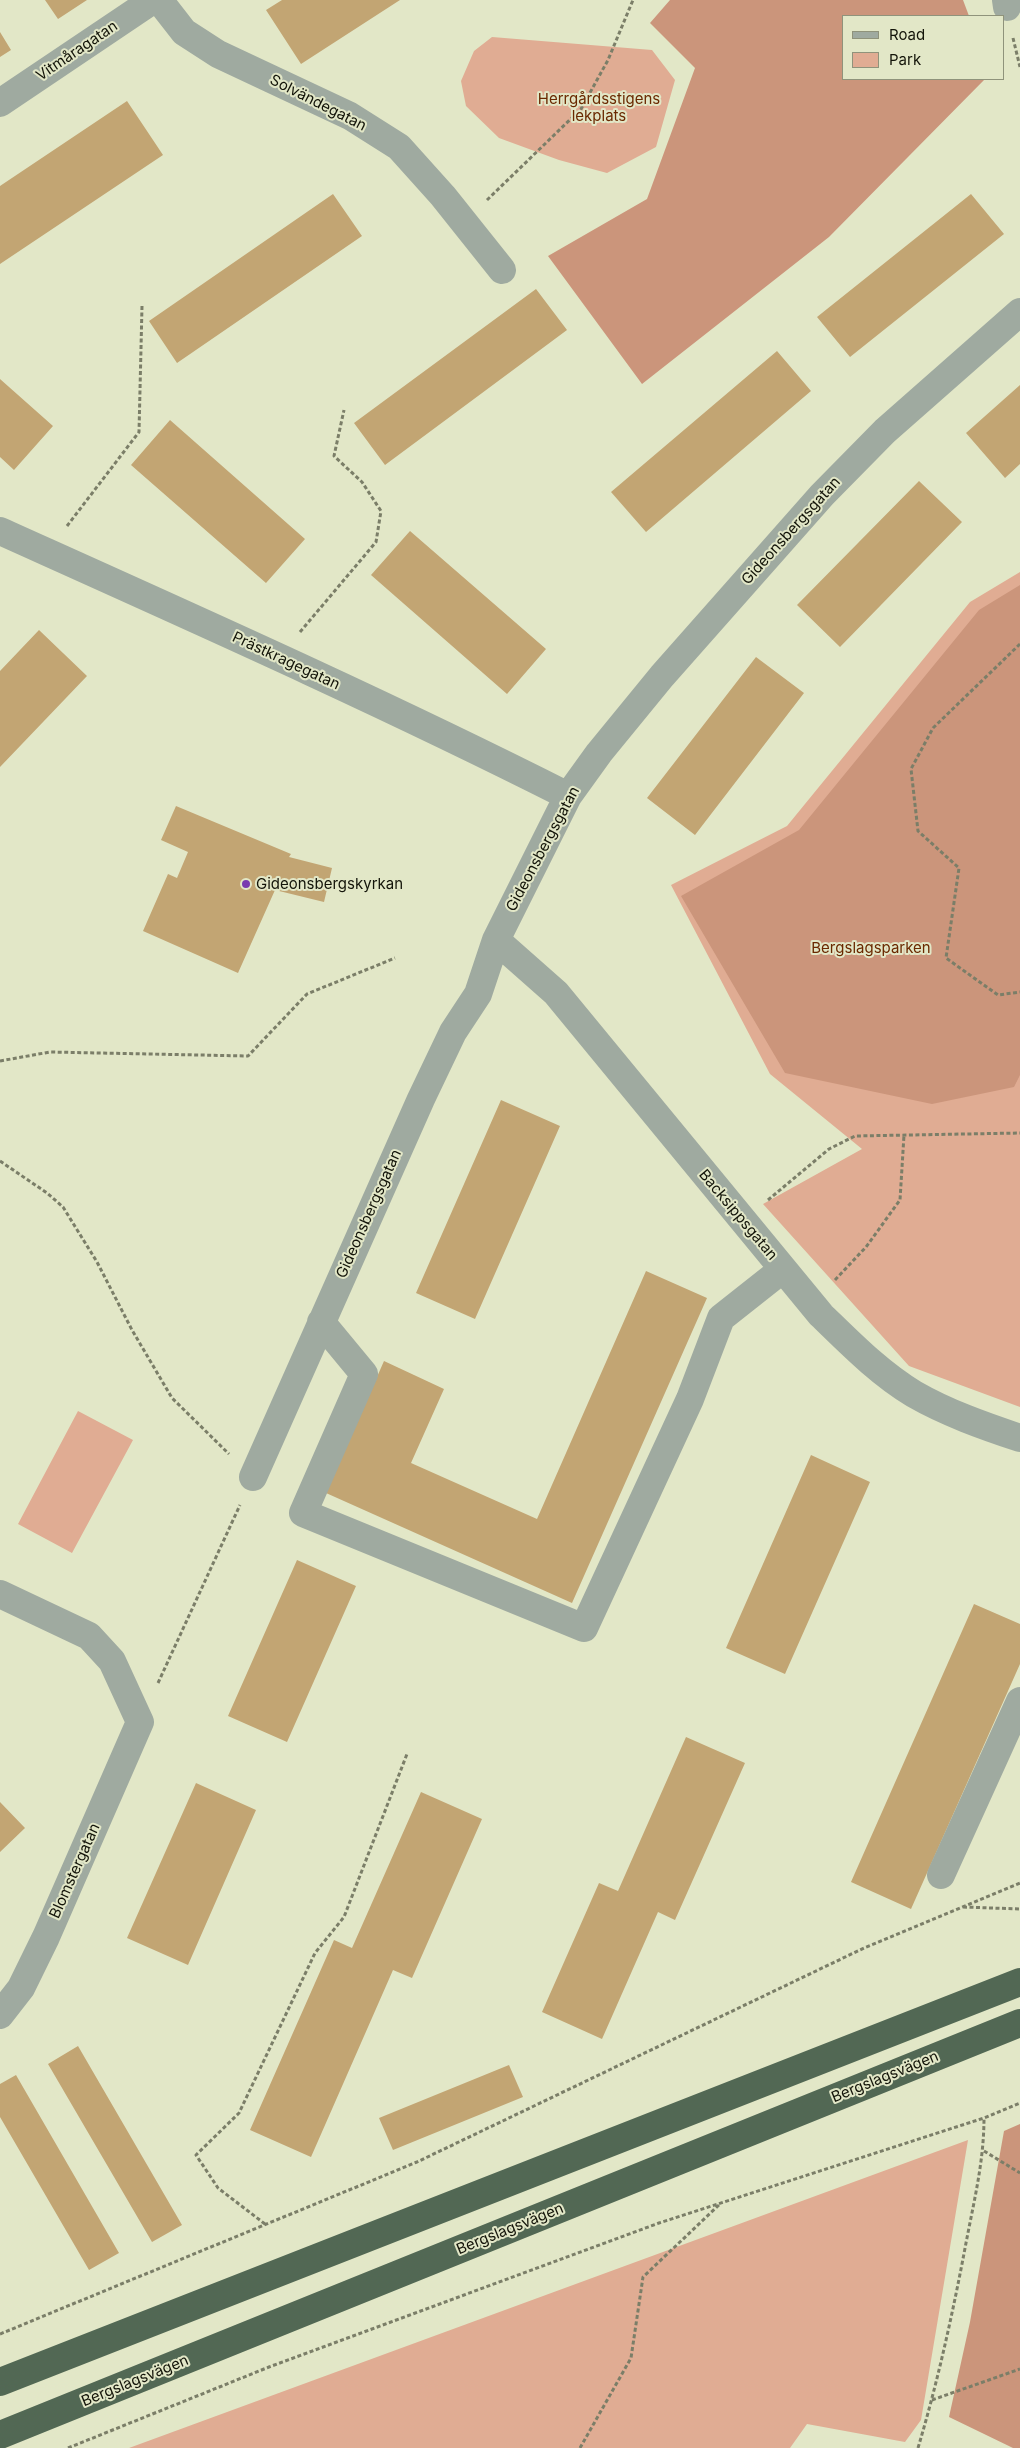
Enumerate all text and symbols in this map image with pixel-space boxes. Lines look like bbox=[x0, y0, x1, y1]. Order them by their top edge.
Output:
legend bbox=[842, 15, 1005, 80]
street label: Vitmåragatan bbox=[33, 17, 121, 85]
text: Road bbox=[889, 25, 925, 44]
text: Park bbox=[889, 50, 921, 69]
street label: Solvändegatan bbox=[267, 71, 369, 135]
park label: Herrgårdsstigens lekplats bbox=[538, 90, 660, 125]
street label: Gideonsbergsgatan bbox=[738, 473, 844, 589]
street label: Prästkragegatan bbox=[229, 628, 343, 694]
street label: Gideonsbergsgatan bbox=[502, 783, 584, 915]
place label: Gideonsbergskyrkan bbox=[256, 875, 403, 893]
marker: Gideonsbergskyrkan bbox=[240, 878, 252, 890]
park label: Bergslagsparken bbox=[811, 939, 931, 957]
street label: Gideonsbergsgatan bbox=[333, 1147, 405, 1281]
street label: Backsippsgatan bbox=[695, 1166, 781, 1264]
street label: Blomstergatan bbox=[46, 1821, 104, 1921]
street label: Bergslagsvägen bbox=[829, 2047, 941, 2107]
street label: Bergslagsvägen bbox=[454, 2199, 566, 2259]
street label: Bergslagsvägen bbox=[79, 2351, 191, 2411]

